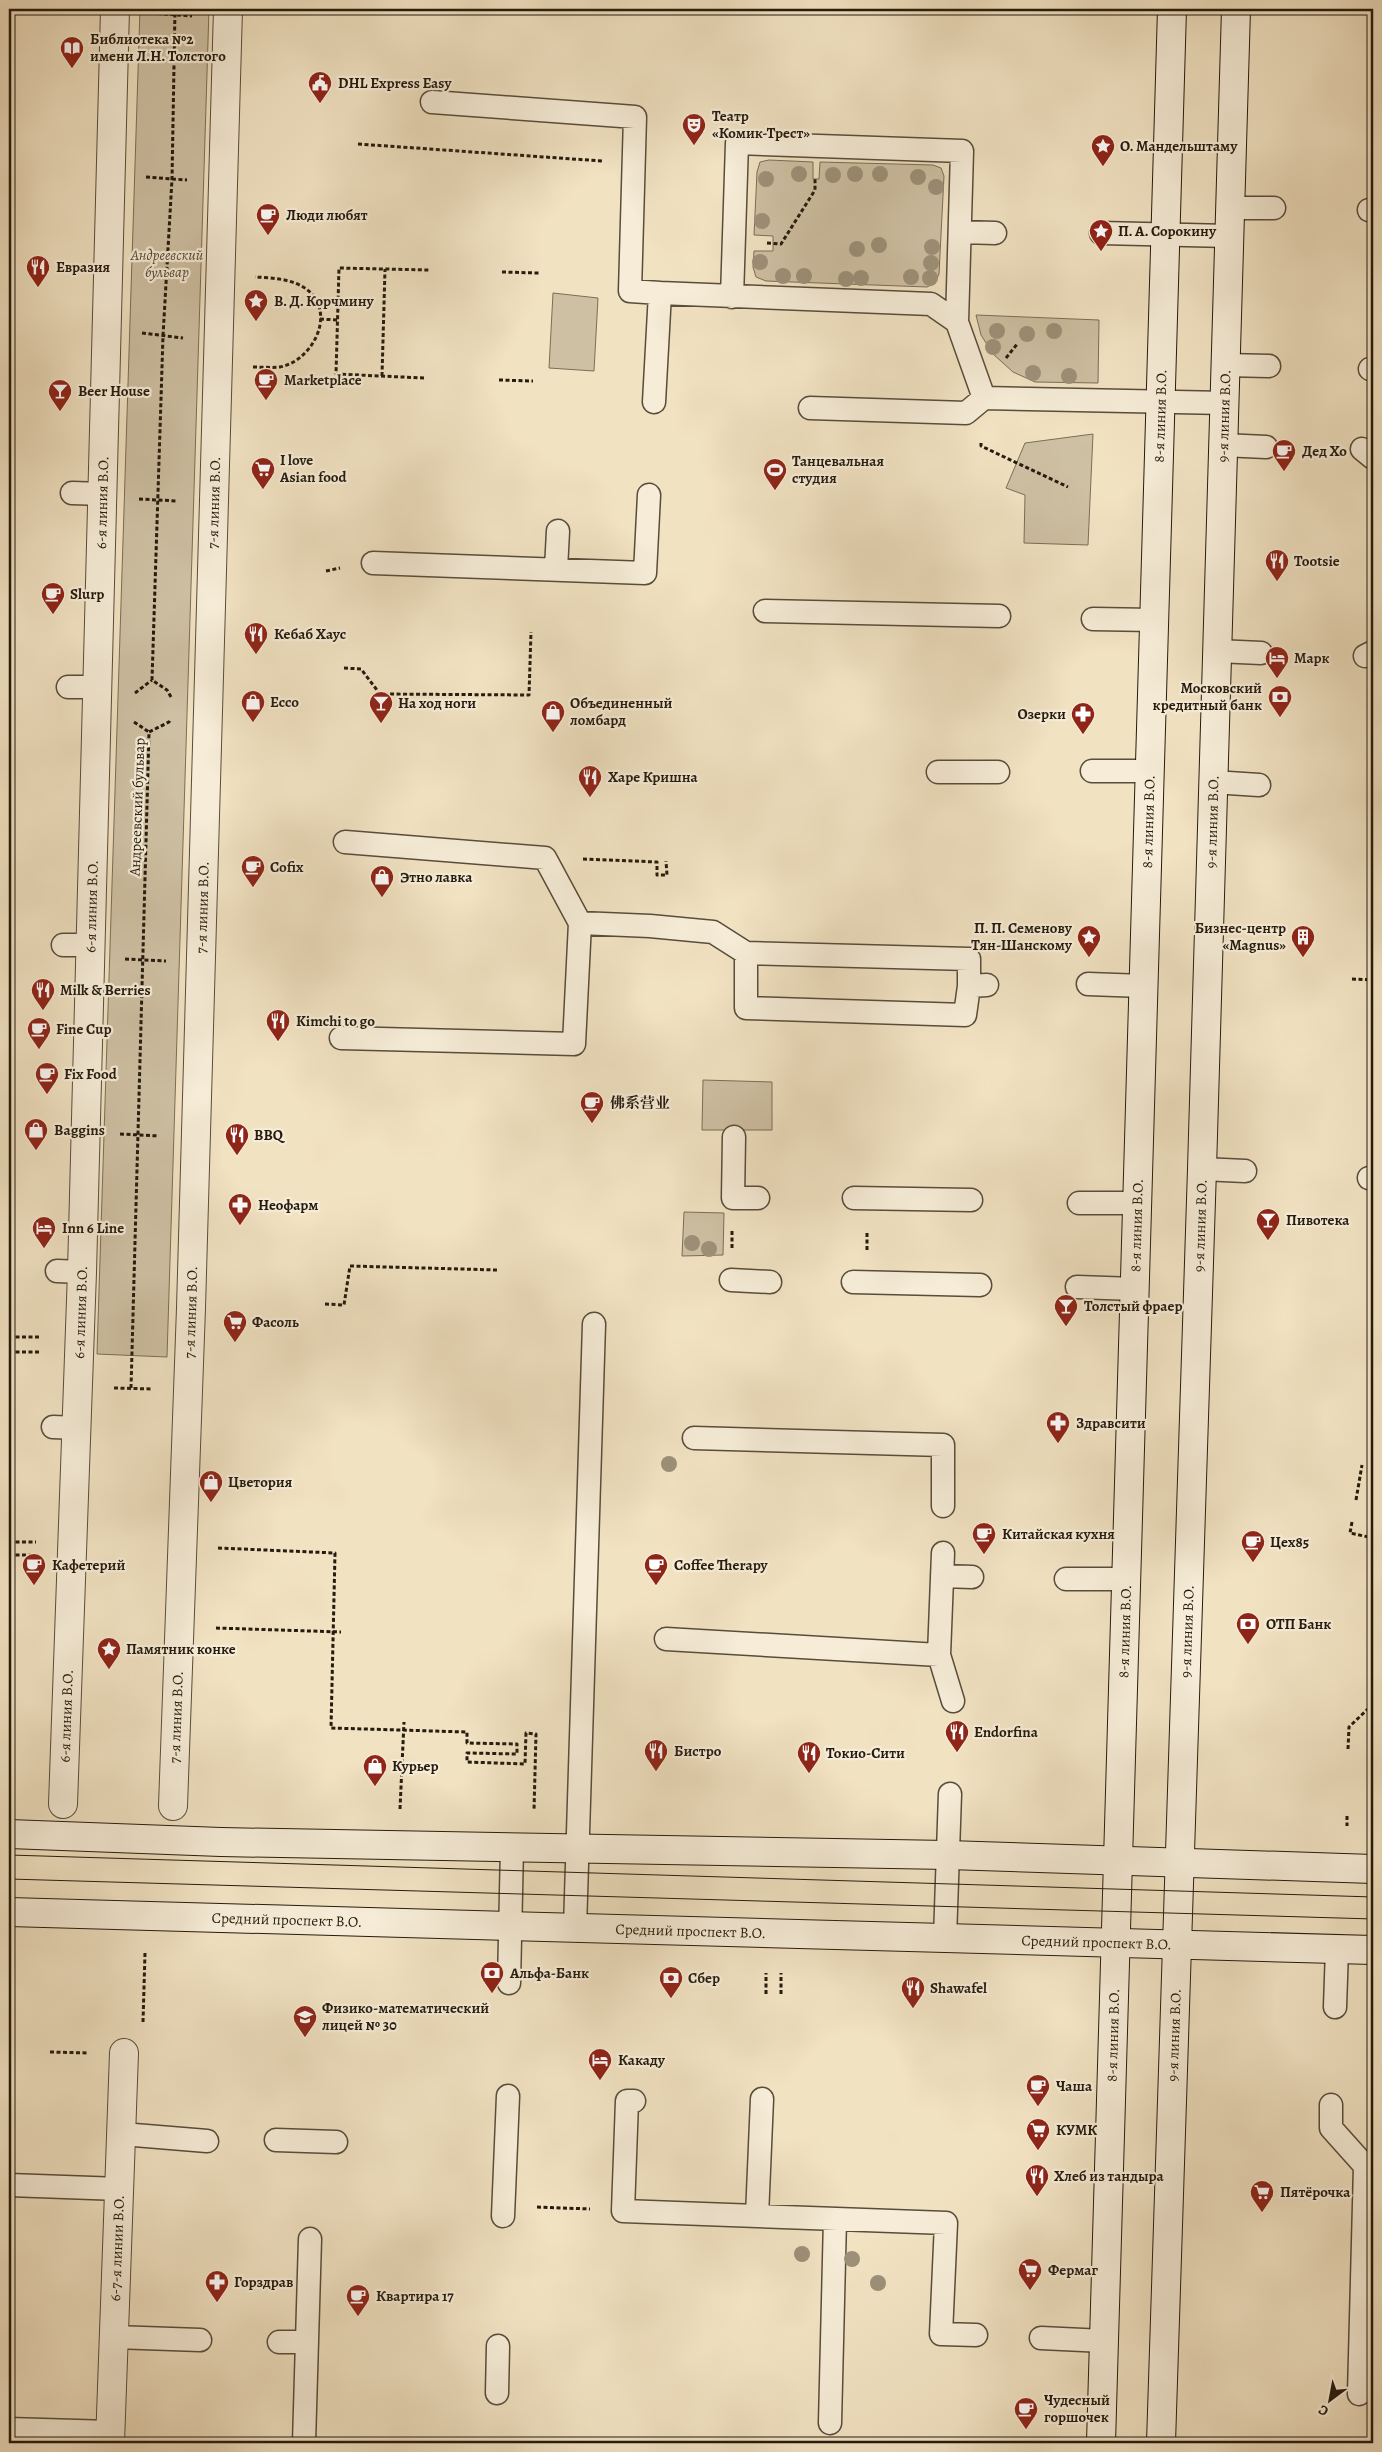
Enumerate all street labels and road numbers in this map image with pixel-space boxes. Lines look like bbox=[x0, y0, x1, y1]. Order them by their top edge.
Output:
street label: 8-я линия В.О. bbox=[1149, 369, 1171, 463]
street label: 9-я линия В.О. bbox=[1213, 369, 1235, 463]
street label: 6-я линия В.О. bbox=[91, 456, 113, 549]
street label: 7-я линия В.О. bbox=[203, 456, 225, 549]
street label: Андреевский бульвар bbox=[125, 737, 149, 878]
street label: 8-я линия В.О. bbox=[1137, 775, 1160, 869]
street label: 9-я линия В.О. bbox=[1201, 775, 1224, 869]
street label: 6-я линия В.О. bbox=[80, 860, 103, 953]
street label: 7-я линия В.О. bbox=[191, 861, 214, 954]
street label: 8-я линия В.О. bbox=[1125, 1179, 1148, 1272]
street label: 9-я линия В.О. bbox=[1189, 1179, 1212, 1272]
street label: 6-я линия В.О. bbox=[69, 1266, 92, 1359]
street label: 7-я линия В.О. bbox=[179, 1266, 202, 1359]
street label: 8-я линия В.О. bbox=[1113, 1584, 1136, 1678]
street label: 9-я линия В.О. bbox=[1176, 1585, 1199, 1678]
street label: 6-я линия В.О. bbox=[54, 1669, 78, 1763]
street label: 7-я линия В.О. bbox=[165, 1671, 188, 1764]
street label: Средний проспект В.О. bbox=[211, 1908, 362, 1932]
street label: Средний проспект В.О. bbox=[615, 1919, 766, 1943]
street label: Средний проспект В.О. bbox=[1021, 1930, 1172, 1954]
street label: 8-я линия В.О. bbox=[1102, 1988, 1124, 2082]
street label: 9-я линия В.О. bbox=[1163, 1988, 1186, 2082]
street label: 6-7-я линии В.О. bbox=[105, 2195, 129, 2302]

